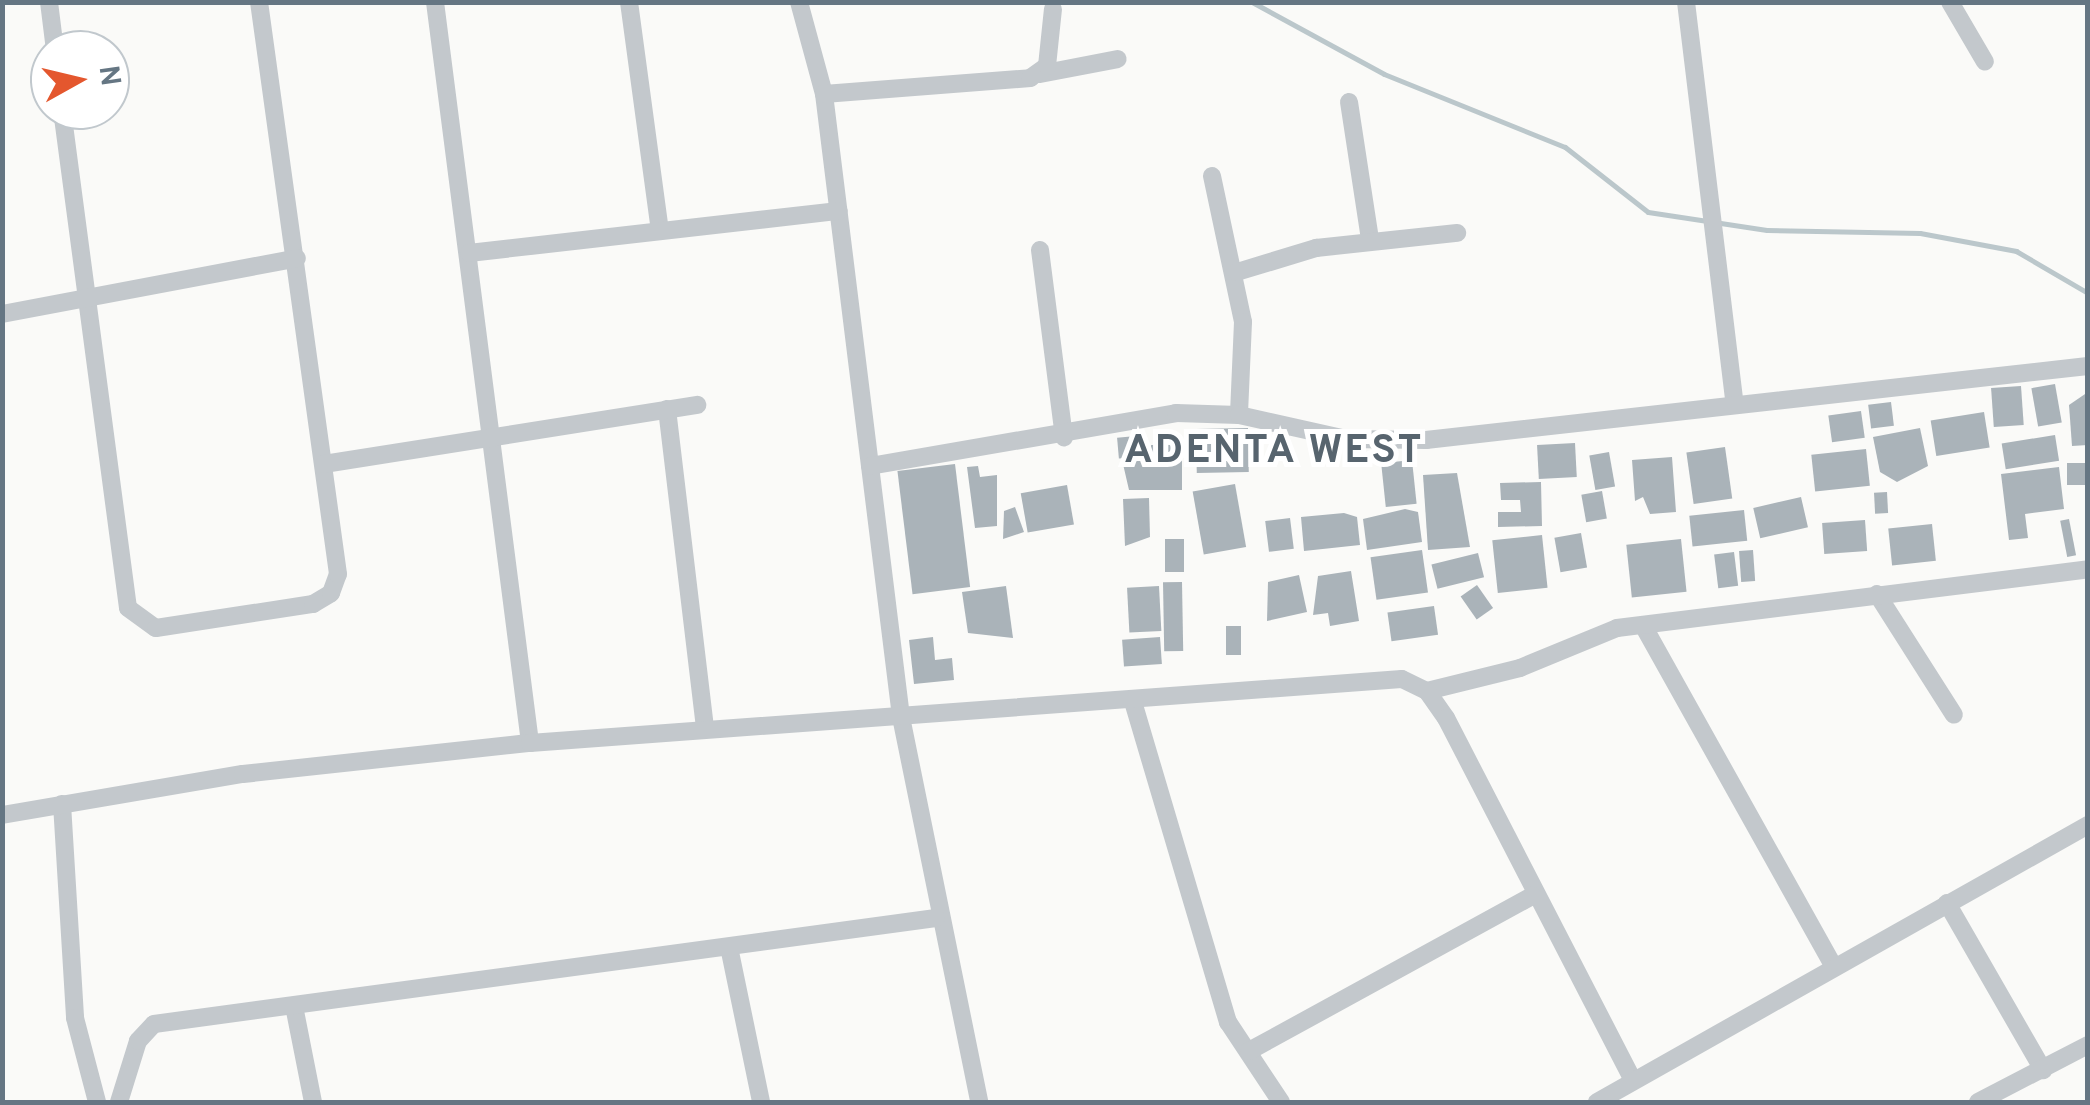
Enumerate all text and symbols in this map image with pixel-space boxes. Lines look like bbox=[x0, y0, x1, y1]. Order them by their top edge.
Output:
north arrow bbox=[30, 30, 130, 130]
text: N bbox=[89, 64, 127, 89]
district label: ADENTA WEST bbox=[1123, 428, 1425, 476]

